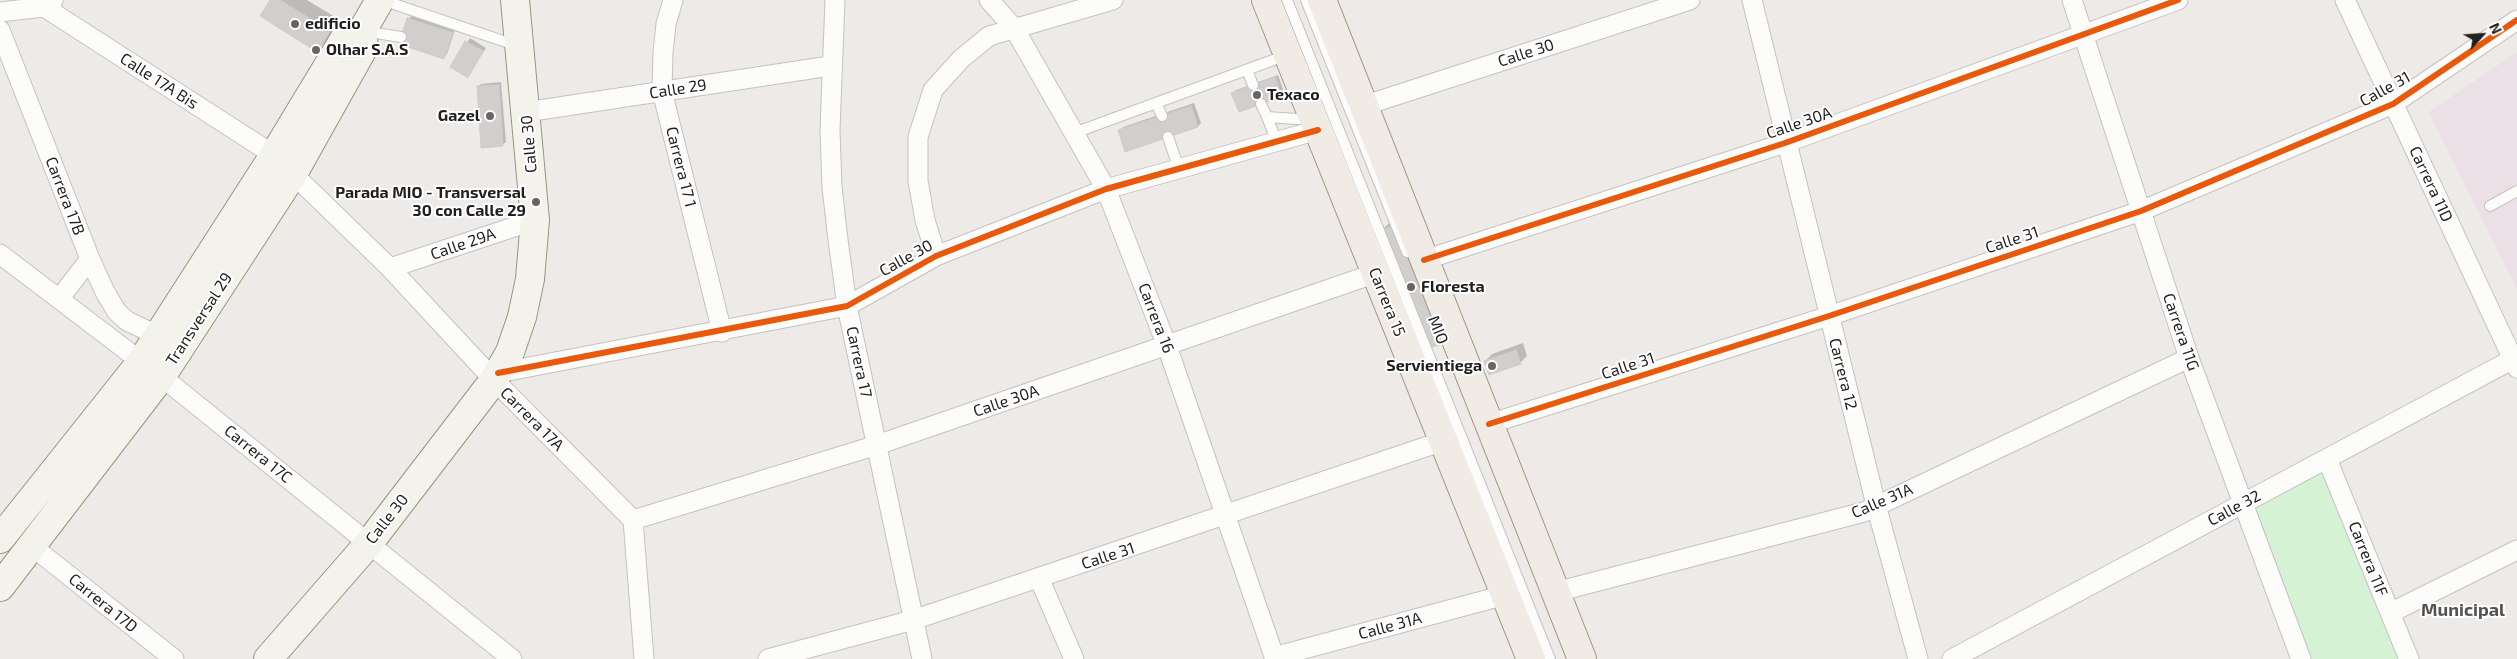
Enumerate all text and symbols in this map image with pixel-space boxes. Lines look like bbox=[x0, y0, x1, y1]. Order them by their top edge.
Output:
north arrow bbox=[2457, 10, 2507, 60]
place label: edificio bbox=[305, 14, 361, 34]
marker: edificio bbox=[289, 18, 301, 30]
text: N bbox=[2486, 20, 2506, 36]
street label: Calle 30 bbox=[1495, 35, 1557, 71]
place label: Olhar S.A.S bbox=[326, 40, 408, 60]
marker: Olhar S.A.S bbox=[310, 44, 322, 56]
street label: Calle 17A Bis bbox=[116, 49, 202, 113]
street label: Calle 31 bbox=[2356, 67, 2414, 111]
street label: Calle 29 bbox=[648, 75, 708, 103]
place label: Texaco bbox=[1267, 85, 1320, 105]
marker: Texaco bbox=[1251, 89, 1263, 101]
street label: Calle 30A bbox=[1764, 103, 1834, 143]
place label: Gazel bbox=[438, 106, 480, 126]
marker: Gazel bbox=[484, 110, 496, 122]
street label: Calle 30 bbox=[517, 114, 541, 174]
street label: Carrera 17 1 bbox=[662, 125, 700, 209]
street label: Carrera 11D bbox=[2405, 143, 2457, 225]
street label: Carrera 17B bbox=[41, 154, 89, 238]
place label: Parada MIO - Transversal 30 con Calle 29 bbox=[335, 183, 526, 221]
marker: Parada MIO - Transversal 30 con Calle 29 bbox=[530, 196, 542, 208]
street label: Calle 31 bbox=[1983, 222, 2041, 258]
street label: Calle 29A bbox=[428, 224, 498, 264]
street label: Calle 30 bbox=[876, 236, 936, 280]
street label: Carrera 15 bbox=[1364, 265, 1410, 339]
street label: Transversal 29 bbox=[162, 269, 236, 369]
place label: Floresta bbox=[1421, 277, 1484, 297]
street label: Carrera 16 bbox=[1134, 280, 1178, 356]
marker: Floresta bbox=[1405, 281, 1417, 293]
street label: Carrera 11G bbox=[2159, 291, 2203, 373]
street label: MIO bbox=[1424, 313, 1452, 347]
street label: Carrera 17 bbox=[842, 325, 876, 399]
street label: Carrera 12 bbox=[1825, 336, 1861, 412]
street label: Calle 31 bbox=[1599, 348, 1657, 384]
place label: Servientiega bbox=[1386, 356, 1482, 376]
marker: Servientiega bbox=[1486, 360, 1498, 372]
street label: Calle 30A bbox=[971, 381, 1041, 421]
street label: Carrera 17A bbox=[496, 383, 568, 455]
street label: Carrera 17C bbox=[220, 421, 296, 487]
street label: Calle 31A bbox=[1848, 480, 1916, 522]
street label: Calle 32 bbox=[2204, 486, 2264, 530]
street label: Calle 30 bbox=[362, 490, 412, 548]
street label: Carrera 11F bbox=[2344, 519, 2392, 599]
street label: Calle 31 bbox=[1079, 538, 1137, 574]
street label: Carrera 17D bbox=[65, 569, 141, 637]
district label: Municipal bbox=[2421, 599, 2505, 621]
street label: Calle 31A bbox=[1356, 608, 1424, 644]

